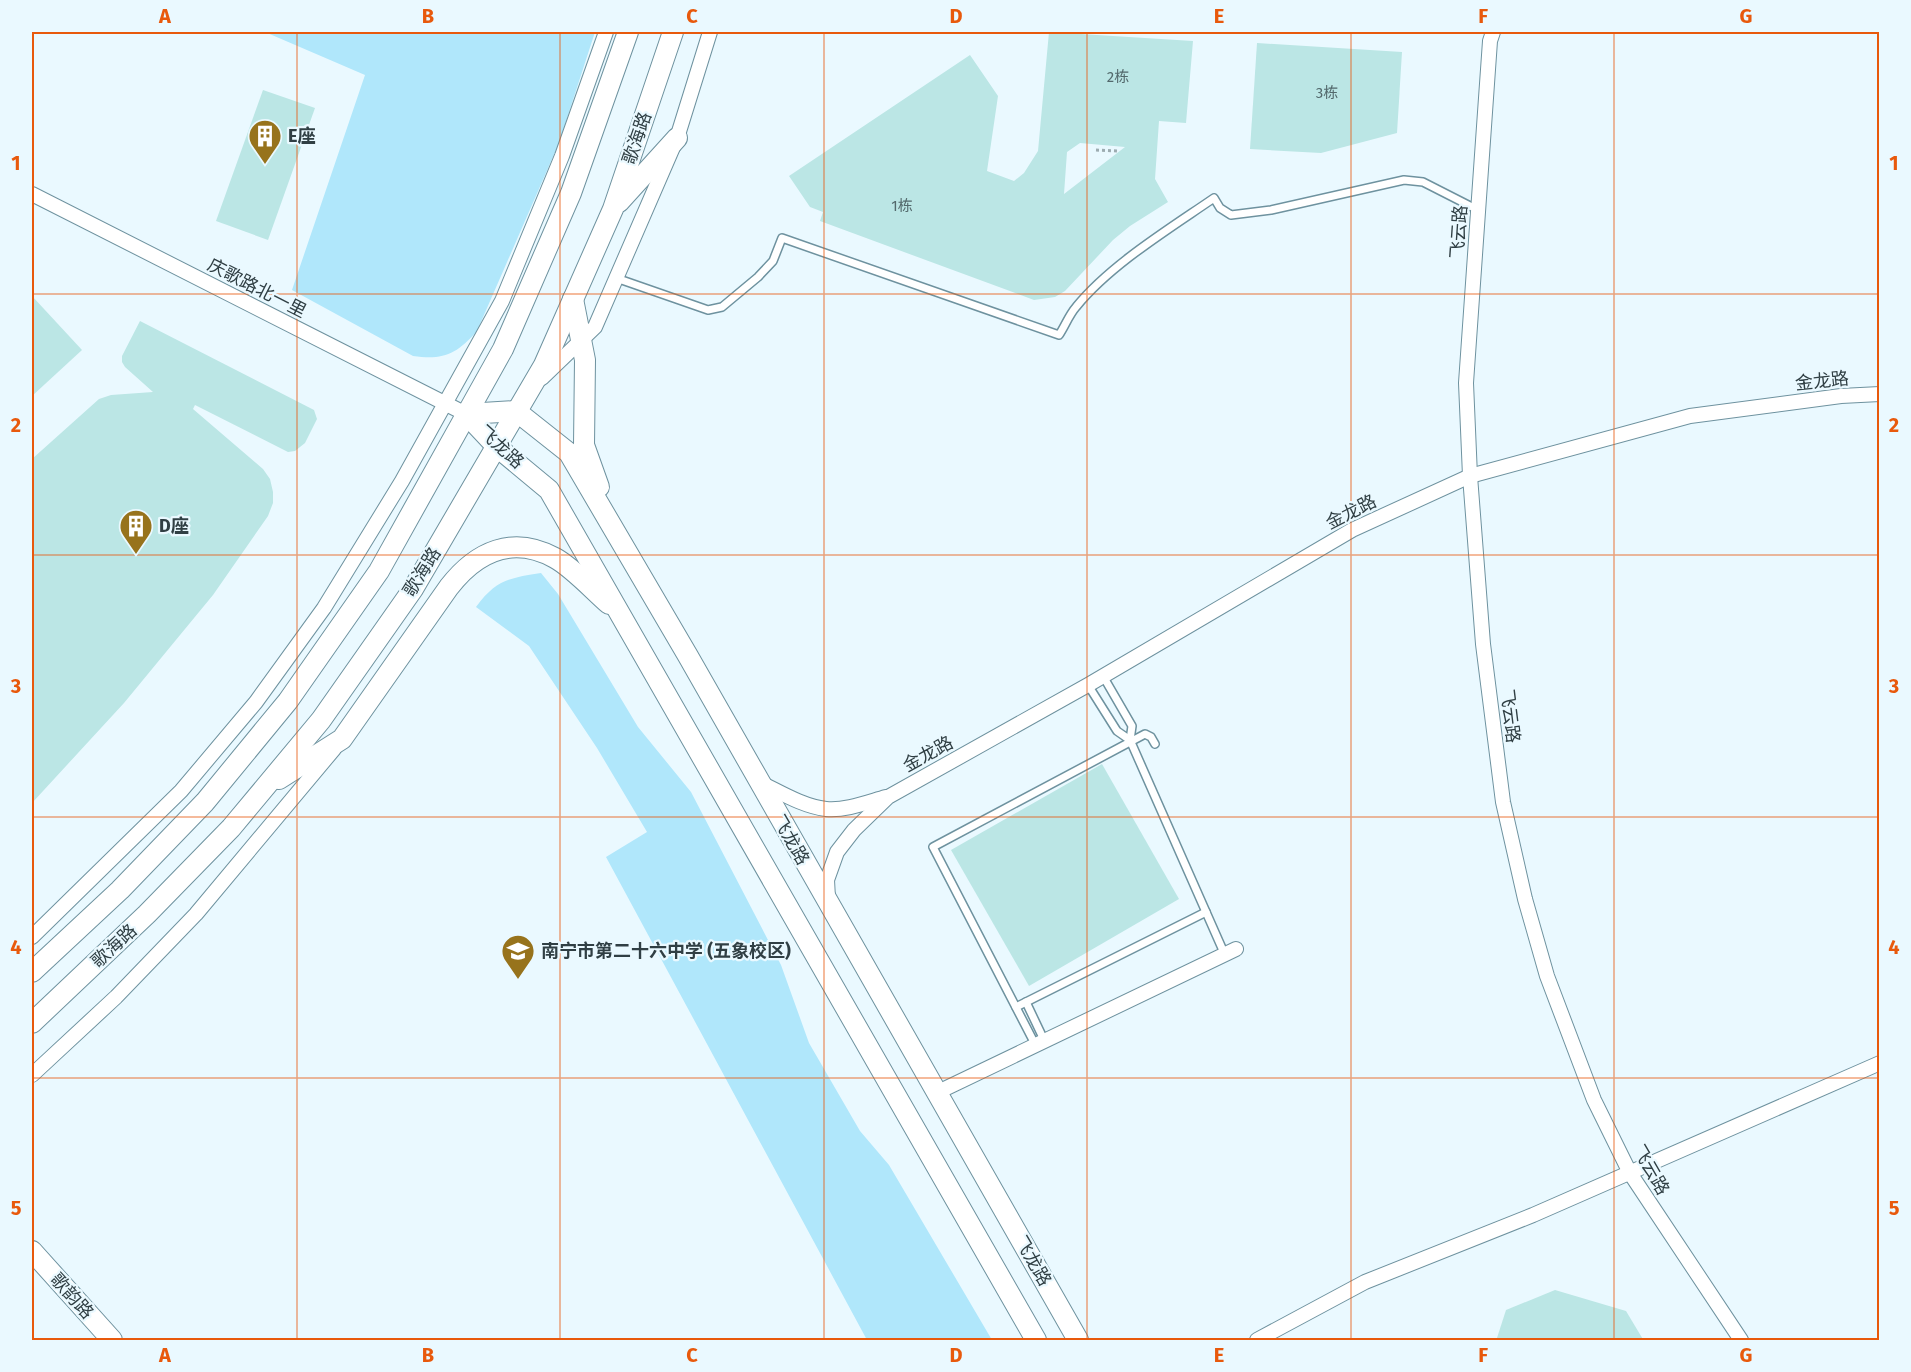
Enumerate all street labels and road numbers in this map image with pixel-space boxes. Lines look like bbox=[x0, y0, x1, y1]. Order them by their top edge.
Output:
street label: 歌海路 bbox=[618, 109, 656, 167]
street label: 飞云路 bbox=[1446, 204, 1472, 260]
street label: 庆歌路北一里 bbox=[204, 254, 310, 322]
street label: 金龙路 bbox=[1794, 367, 1850, 395]
street label: 飞龙路 bbox=[474, 421, 528, 473]
street label: 金龙路 bbox=[1322, 490, 1380, 534]
street label: 歌海路 bbox=[398, 543, 446, 601]
street label: 飞云路 bbox=[1496, 688, 1524, 744]
street label: 金龙路 bbox=[899, 731, 957, 777]
street label: 飞龙路 bbox=[768, 811, 814, 869]
street label: 歌海路 bbox=[87, 920, 141, 972]
street label: 飞云路 bbox=[1628, 1141, 1674, 1199]
street label: 飞龙路 bbox=[1010, 1232, 1056, 1290]
street label: 歌韵路 bbox=[46, 1269, 98, 1323]

